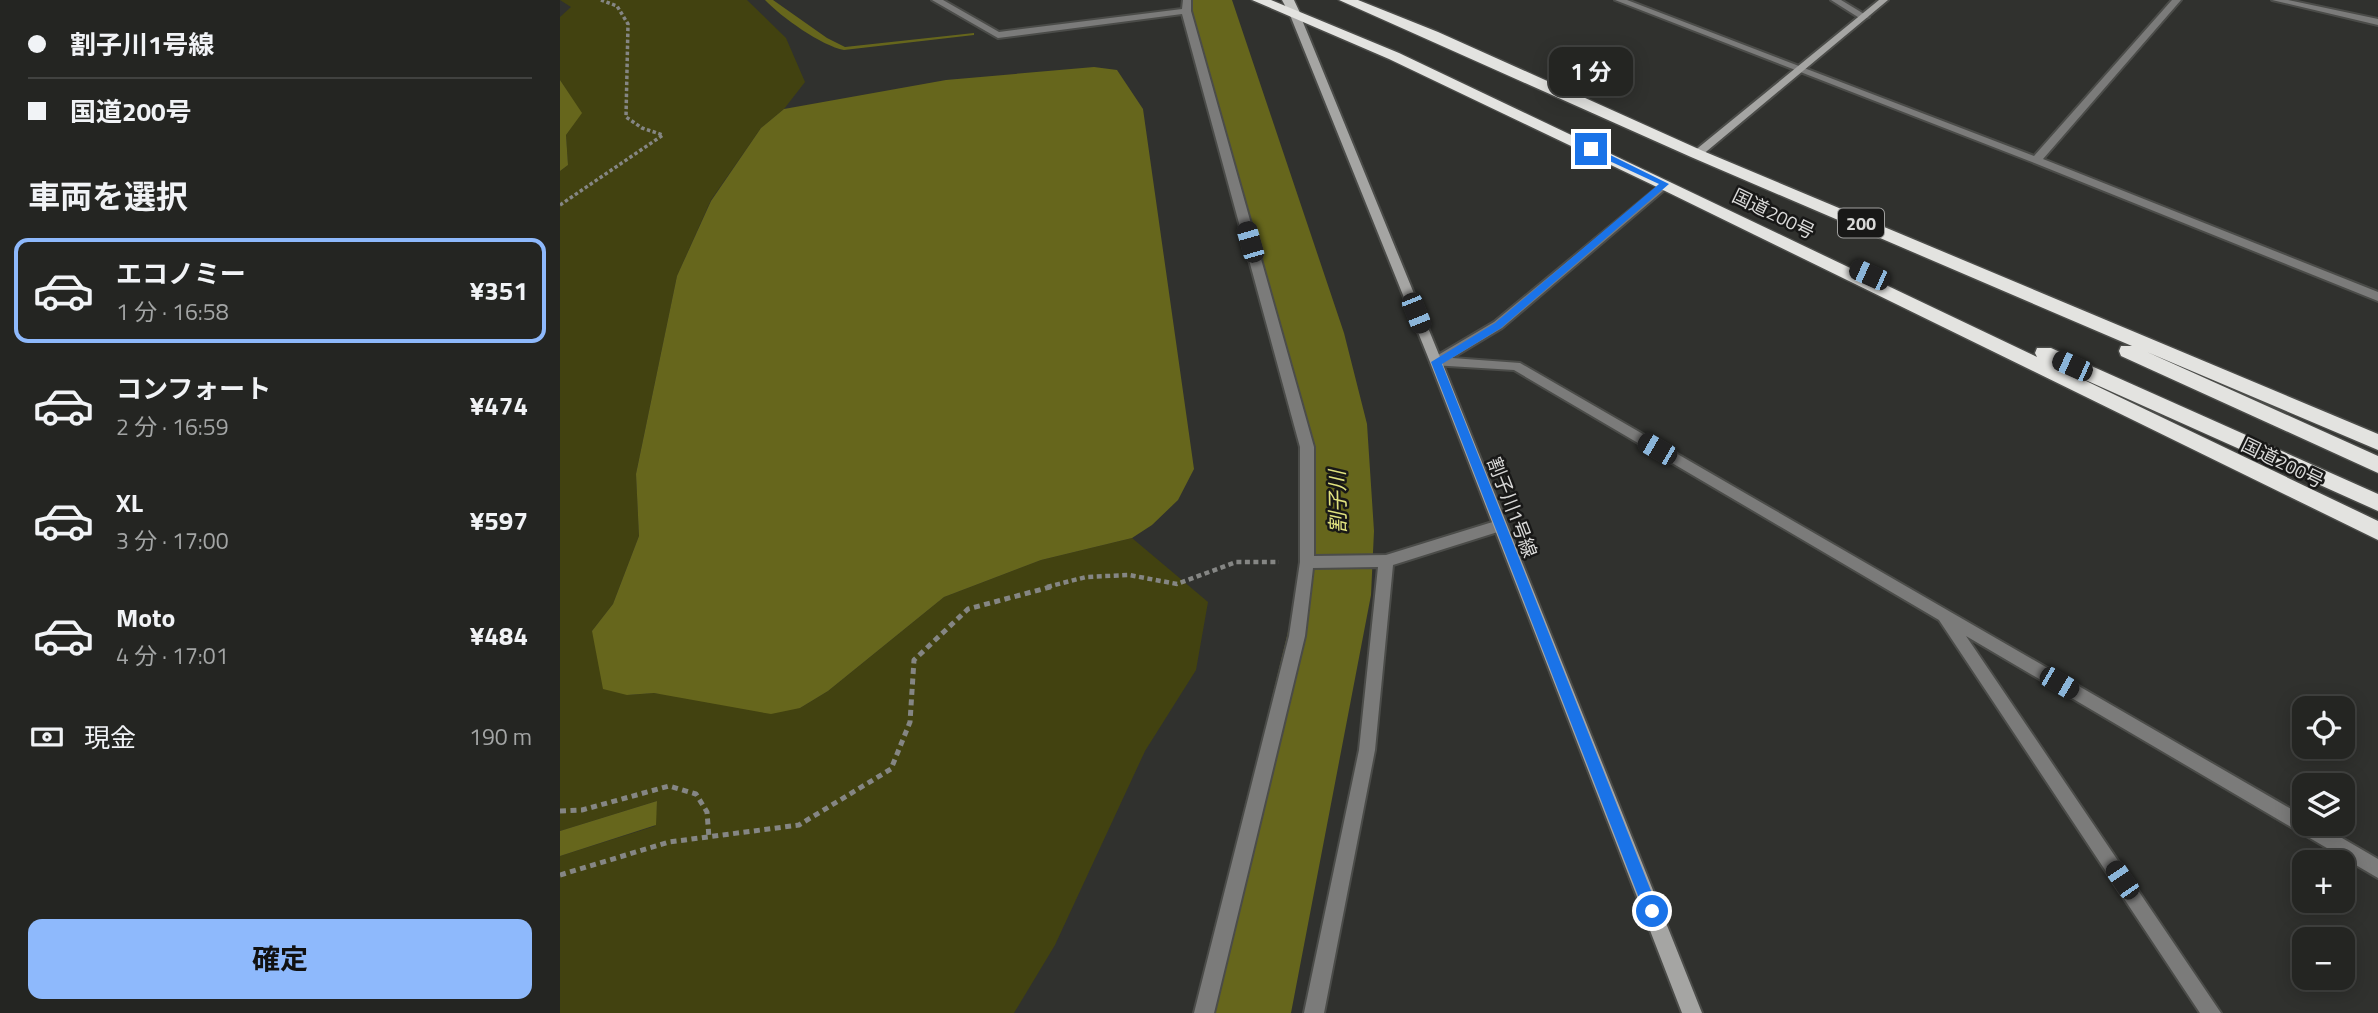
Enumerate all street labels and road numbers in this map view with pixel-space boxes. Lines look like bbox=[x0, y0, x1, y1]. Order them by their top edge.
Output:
street label: 国道200号 bbox=[1728, 180, 1820, 246]
road number: 200 bbox=[1838, 208, 1884, 238]
street label: 国道200号 bbox=[2237, 429, 2329, 495]
street label: 割子川1号線 bbox=[1481, 452, 1545, 562]

